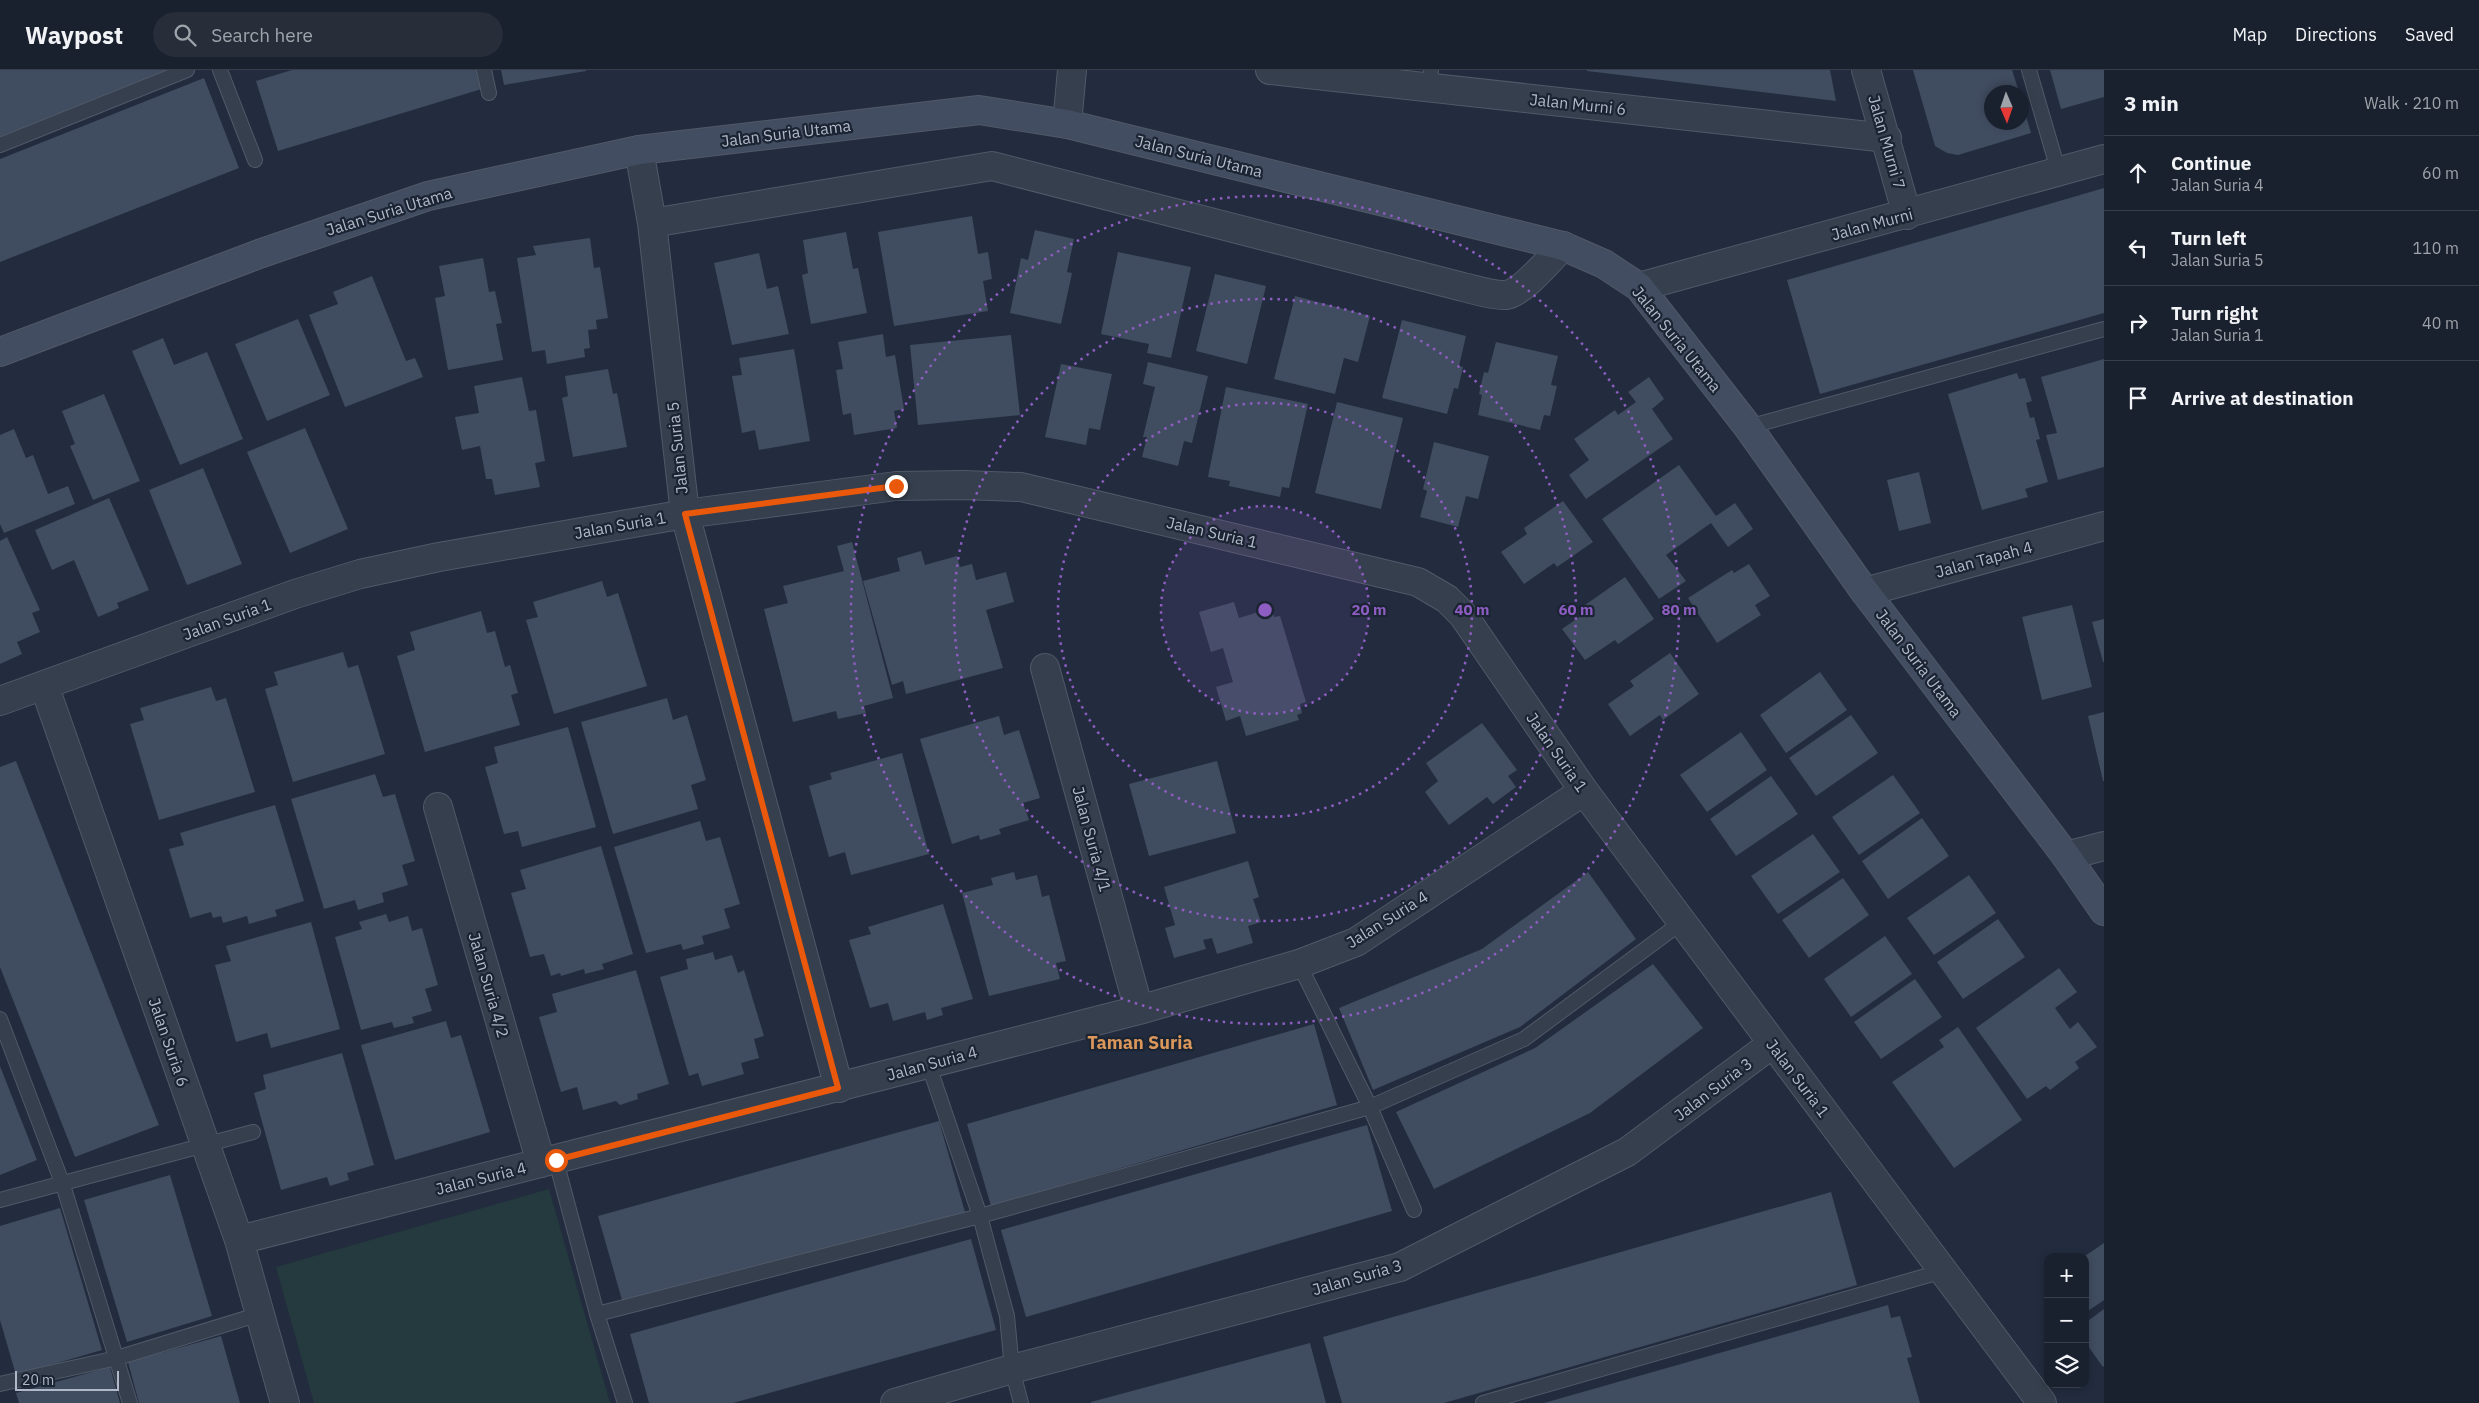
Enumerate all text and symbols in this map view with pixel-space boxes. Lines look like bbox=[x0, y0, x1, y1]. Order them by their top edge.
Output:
search box bbox=[153, 12, 503, 57]
text: Waypost bbox=[25, 19, 123, 51]
icon: search bbox=[171, 21, 199, 49]
text: Search here bbox=[211, 23, 313, 47]
text: Map bbox=[2232, 23, 2267, 46]
text: Directions bbox=[2295, 23, 2377, 46]
text: Saved bbox=[2405, 23, 2454, 46]
north arrow bbox=[1984, 85, 2029, 130]
street label: Jalan Murni 6 bbox=[1529, 89, 1627, 119]
text: 3 min bbox=[2124, 89, 2179, 117]
street label: Jalan Murni 7 bbox=[1864, 93, 1910, 191]
text: Walk · 210 m bbox=[2364, 93, 2459, 113]
street label: Jalan Suria Utama bbox=[720, 115, 852, 151]
street label: Jalan Suria Utama bbox=[1133, 131, 1265, 182]
text: Continue bbox=[2171, 151, 2251, 175]
icon: ahead bbox=[2124, 159, 2152, 187]
text: 60 m bbox=[2422, 163, 2459, 183]
text: Jalan Suria 4 bbox=[2171, 175, 2264, 195]
street label: Jalan Suria Utama bbox=[324, 182, 455, 240]
street label: Jalan Murni bbox=[1829, 204, 1915, 244]
text: Turn left bbox=[2171, 226, 2247, 250]
icon: left bbox=[2124, 234, 2152, 262]
text: 110 m bbox=[2412, 238, 2459, 258]
text: Jalan Suria 5 bbox=[2171, 250, 2264, 270]
street label: Jalan Suria Utama bbox=[1628, 282, 1726, 396]
text: Turn right bbox=[2171, 301, 2258, 325]
icon: right bbox=[2124, 309, 2152, 337]
text: 40 m bbox=[2422, 313, 2459, 333]
text: Jalan Suria 1 bbox=[2171, 325, 2264, 345]
icon: arrive bbox=[2124, 384, 2152, 412]
text: Arrive at destination bbox=[2171, 386, 2354, 410]
street label: Jalan Suria 5 bbox=[662, 401, 692, 495]
route end bbox=[885, 475, 908, 498]
street label: Jalan Suria 1 bbox=[573, 507, 667, 543]
street label: Jalan Suria 1 bbox=[1165, 512, 1259, 552]
street label: Jalan Tapah 4 bbox=[1933, 536, 2035, 582]
street label: Jalan Suria 1 bbox=[180, 594, 274, 644]
text: 20 m bbox=[1352, 600, 1386, 619]
text: 40 m bbox=[1455, 600, 1489, 619]
text: 60 m bbox=[1559, 600, 1593, 619]
text: 80 m bbox=[1662, 600, 1696, 619]
centre of rings bbox=[1256, 601, 1274, 619]
street label: Jalan Suria Utama bbox=[1872, 605, 1967, 722]
street label: Jalan Suria 1 bbox=[1522, 708, 1592, 796]
street label: Jalan Suria 4/1 bbox=[1068, 784, 1116, 894]
street label: Jalan Suria 4 bbox=[1342, 886, 1432, 952]
street label: Jalan Suria 4/2 bbox=[464, 930, 514, 1040]
street label: Jalan Suria 6 bbox=[144, 995, 194, 1089]
district label: Taman Suria bbox=[1087, 1031, 1193, 1054]
street label: Jalan Suria 1 bbox=[1762, 1035, 1834, 1121]
street label: Jalan Suria 4 bbox=[885, 1041, 979, 1085]
street label: Jalan Suria 3 bbox=[1670, 1053, 1756, 1125]
route start bbox=[545, 1149, 568, 1172]
street label: Jalan Suria 4 bbox=[434, 1157, 528, 1199]
map controls bbox=[2044, 1253, 2089, 1388]
button: + bbox=[2044, 1253, 2089, 1298]
street label: Jalan Suria 3 bbox=[1310, 1255, 1404, 1299]
button: − bbox=[2044, 1298, 2089, 1343]
button: layers bbox=[2044, 1343, 2089, 1388]
scale bar bbox=[15, 1368, 119, 1391]
text: 20 m bbox=[22, 1371, 54, 1389]

